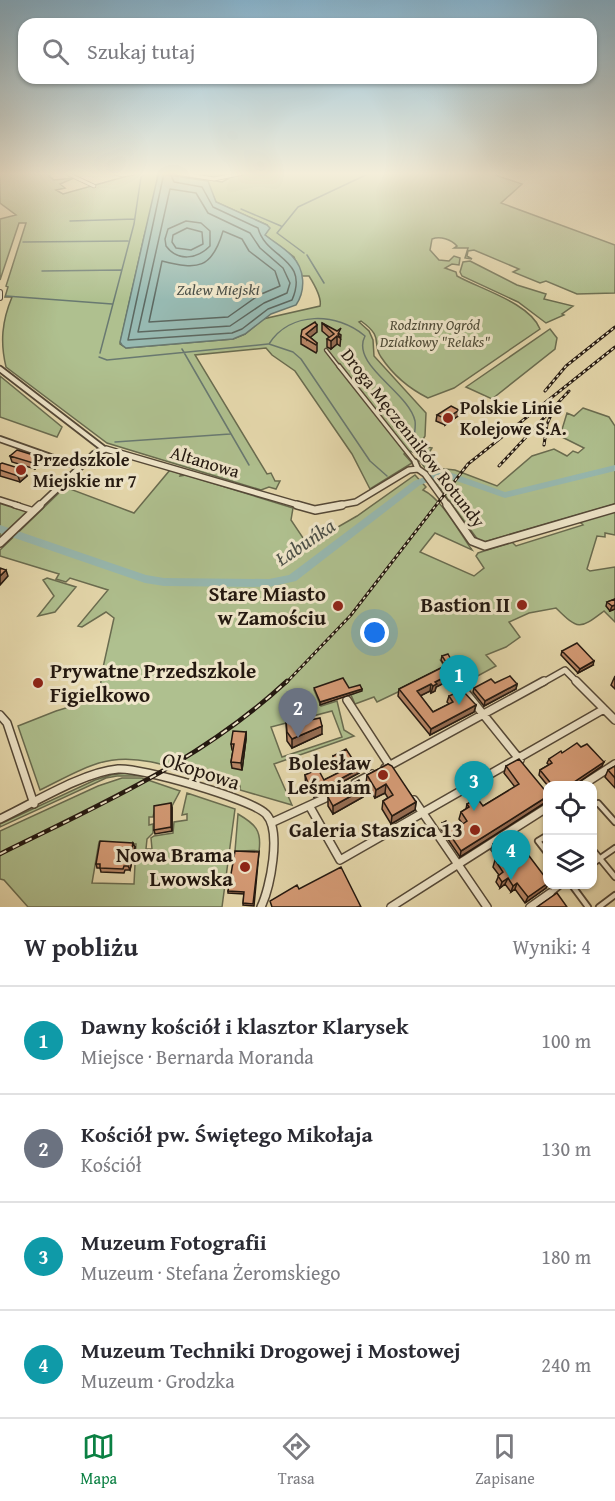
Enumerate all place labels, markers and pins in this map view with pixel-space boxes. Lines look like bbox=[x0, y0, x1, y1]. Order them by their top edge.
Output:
place label: Polskie Linie Kolejowe S.A. bbox=[460, 394, 567, 442]
marker: Polskie Linie Kolejowe S.A. bbox=[441, 411, 455, 425]
place label: Przedszkole Miejskie nr 7 bbox=[33, 446, 137, 494]
marker: Przedszkole Miejskie nr 7 bbox=[14, 463, 28, 477]
place label: Stare Miasto w Zamościu bbox=[209, 578, 326, 633]
place label: Bastion II bbox=[420, 589, 510, 620]
marker: Bastion II bbox=[515, 598, 529, 612]
marker: Stare Miasto w Zamościu bbox=[331, 599, 345, 613]
place label: Prywatne Przedszkole Figielkowo bbox=[50, 655, 256, 710]
pin: 1 bbox=[440, 656, 478, 705]
marker: Prywatne Przedszkole Figielkowo bbox=[31, 676, 45, 690]
pin: 2 bbox=[278, 688, 318, 738]
place label: Bolesław Leśmiam bbox=[287, 747, 372, 802]
pin: 3 bbox=[454, 762, 494, 811]
marker: Bolesław Leśmiam bbox=[376, 768, 390, 782]
place label: Galeria Staszica 13 bbox=[289, 814, 463, 845]
marker: Galeria Staszica 13 bbox=[468, 823, 482, 837]
pin: 4 bbox=[492, 830, 530, 880]
place label: Nowa Brama Lwowska bbox=[116, 839, 233, 894]
marker: Nowa Brama Lwowska bbox=[238, 860, 252, 874]

